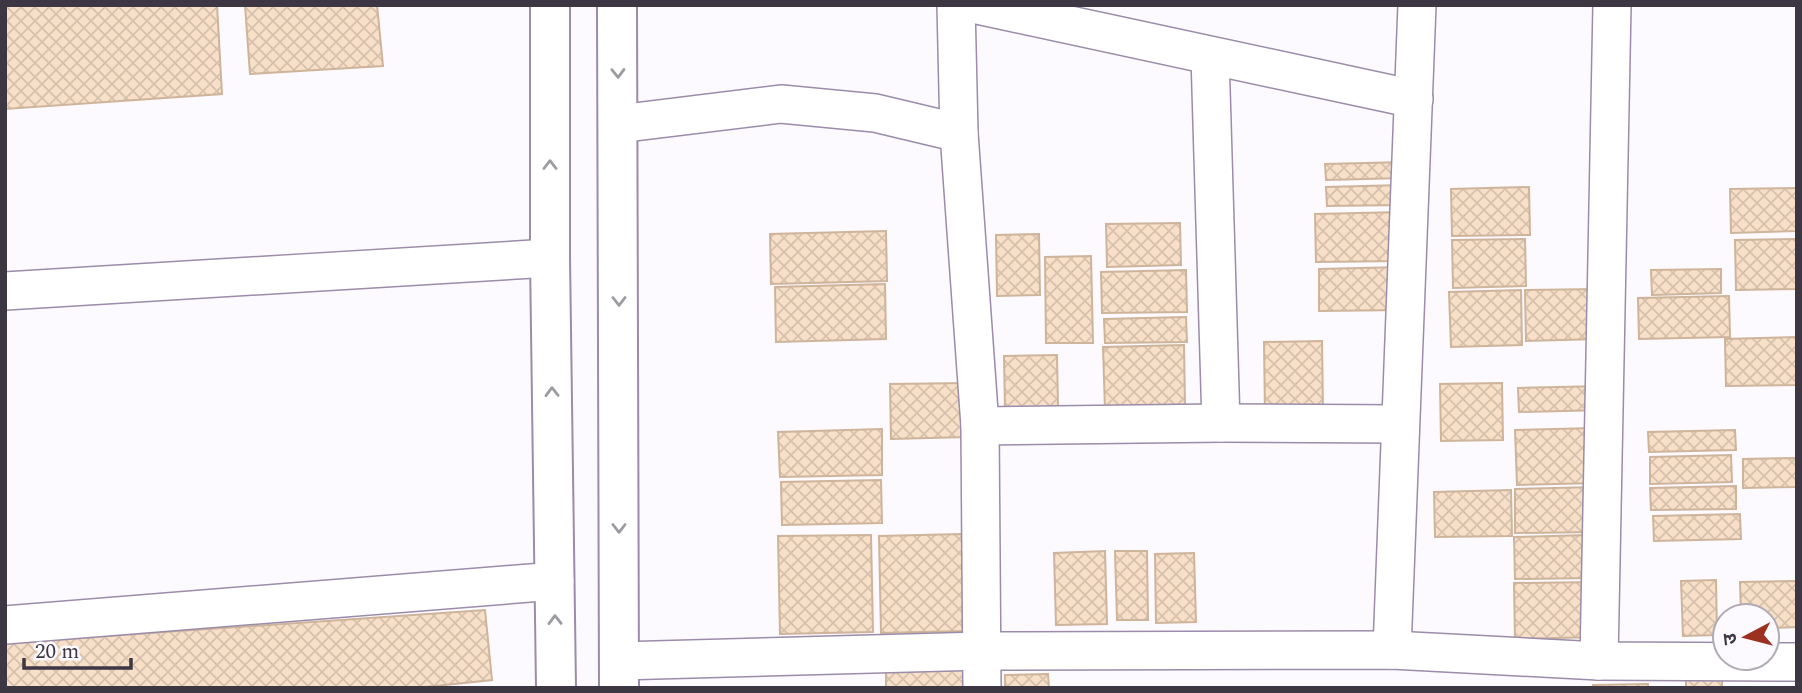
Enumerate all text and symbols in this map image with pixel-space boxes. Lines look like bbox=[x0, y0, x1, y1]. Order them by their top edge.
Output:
one-way arrow bbox=[610, 68, 625, 79]
one-way arrow bbox=[542, 159, 558, 169]
one-way arrow bbox=[611, 296, 627, 307]
one-way arrow bbox=[544, 386, 560, 397]
one-way arrow bbox=[611, 524, 627, 534]
north arrow bbox=[1711, 602, 1781, 672]
one-way arrow bbox=[548, 614, 563, 625]
scale bar bbox=[24, 626, 131, 670]
text: उ bbox=[1715, 631, 1746, 646]
text: 20 m bbox=[35, 636, 79, 668]

